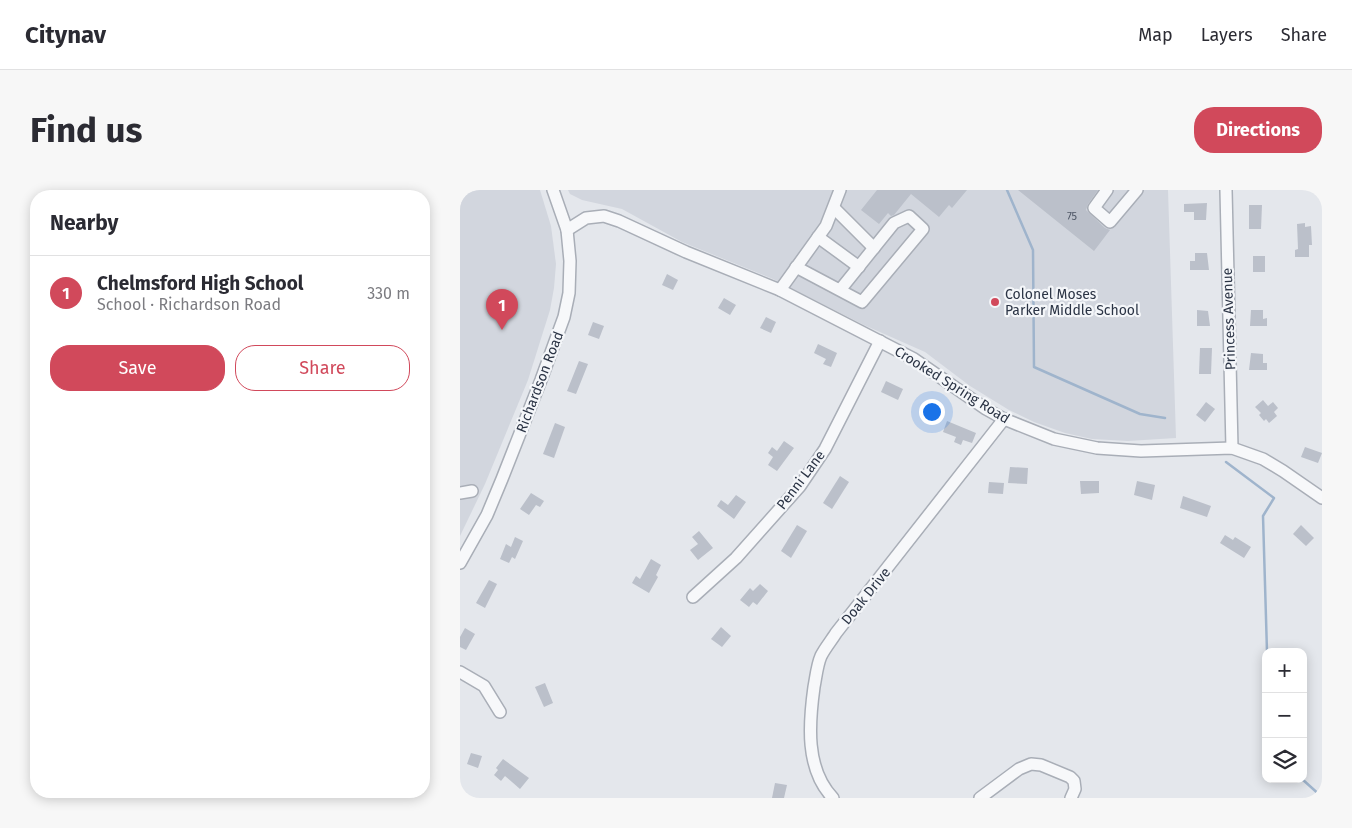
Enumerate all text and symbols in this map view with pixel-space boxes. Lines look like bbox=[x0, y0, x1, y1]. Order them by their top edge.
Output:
text: Citynav bbox=[25, 21, 106, 49]
text: Map bbox=[1138, 24, 1173, 46]
text: Layers bbox=[1201, 24, 1253, 46]
text: Share bbox=[1281, 24, 1327, 46]
button: Directions bbox=[1194, 107, 1322, 153]
text: Find us bbox=[30, 109, 142, 151]
text: Nearby bbox=[50, 210, 118, 236]
house number: 75 bbox=[1067, 210, 1078, 223]
street label: Princess Avenue bbox=[1219, 267, 1239, 371]
text: Chelmsford High School bbox=[97, 272, 303, 295]
text: 1 bbox=[62, 284, 70, 303]
text: 330 m bbox=[367, 284, 410, 303]
place label: Colonel Moses Parker Middle School bbox=[1005, 286, 1139, 319]
pin: 1 bbox=[486, 289, 518, 330]
text: School · Richardson Road bbox=[97, 295, 281, 314]
marker: Colonel Moses Parker Middle School bbox=[989, 296, 1001, 308]
street label: Richardson Road bbox=[513, 329, 567, 435]
street label: Crooked Spring Road bbox=[891, 343, 1013, 427]
button: Save bbox=[50, 345, 225, 391]
button: Share bbox=[235, 345, 410, 391]
your location bbox=[919, 399, 945, 425]
street label: Penni Lane bbox=[773, 447, 829, 513]
street label: Doak Drive bbox=[838, 564, 894, 628]
map controls bbox=[1262, 648, 1307, 783]
button: + bbox=[1262, 648, 1307, 693]
button: − bbox=[1262, 693, 1307, 738]
button: layers bbox=[1262, 738, 1307, 783]

